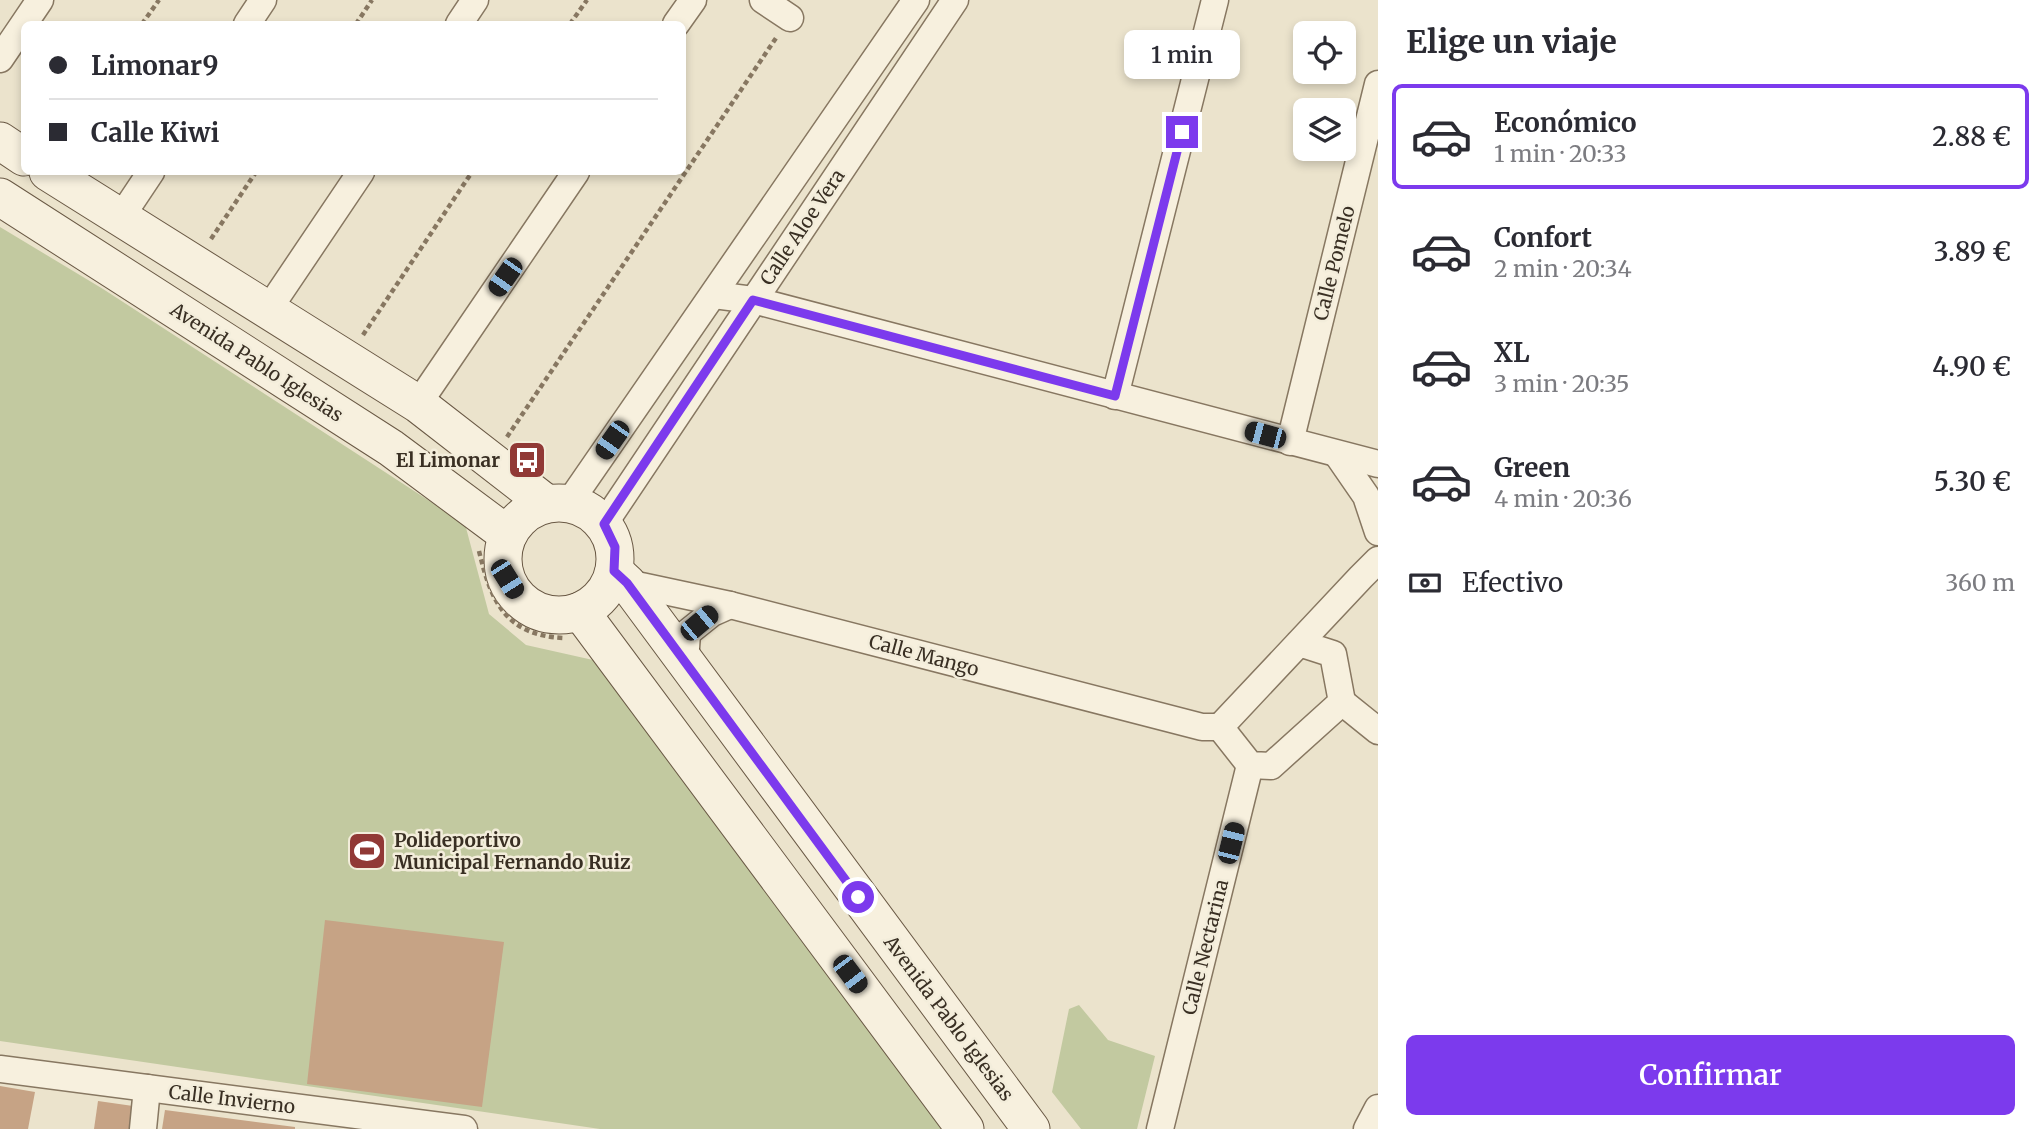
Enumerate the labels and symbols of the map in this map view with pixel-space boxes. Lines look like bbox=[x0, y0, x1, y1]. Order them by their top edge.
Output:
callout: 1 min bbox=[1124, 31, 1240, 80]
route end bbox=[1166, 116, 1198, 148]
street label: Calle Aloe Vera bbox=[754, 164, 850, 290]
street label: Calle Pomelo bbox=[1308, 203, 1360, 323]
car bbox=[485, 254, 526, 300]
street label: Avenida Pablo Iglesias bbox=[165, 297, 348, 427]
car bbox=[592, 417, 633, 463]
car bbox=[1242, 419, 1289, 451]
bus stop icon: El Limonar bbox=[506, 439, 548, 481]
place label: El Limonar bbox=[396, 448, 500, 472]
car bbox=[487, 556, 528, 602]
car bbox=[677, 601, 722, 645]
street label: Calle Mango bbox=[866, 629, 982, 681]
car bbox=[1216, 820, 1247, 866]
place label: Polideportivo Municipal Fernando Ruiz bbox=[394, 828, 631, 874]
sports icon: Polideportivo Municipal Fernando Ruiz bbox=[346, 830, 388, 872]
street label: Calle Nectarina bbox=[1177, 877, 1233, 1017]
route start bbox=[842, 881, 874, 913]
street label: Avenida Pablo Iglesias bbox=[878, 930, 1019, 1106]
car bbox=[829, 951, 872, 997]
street label: Calle Invierno bbox=[167, 1079, 297, 1119]

